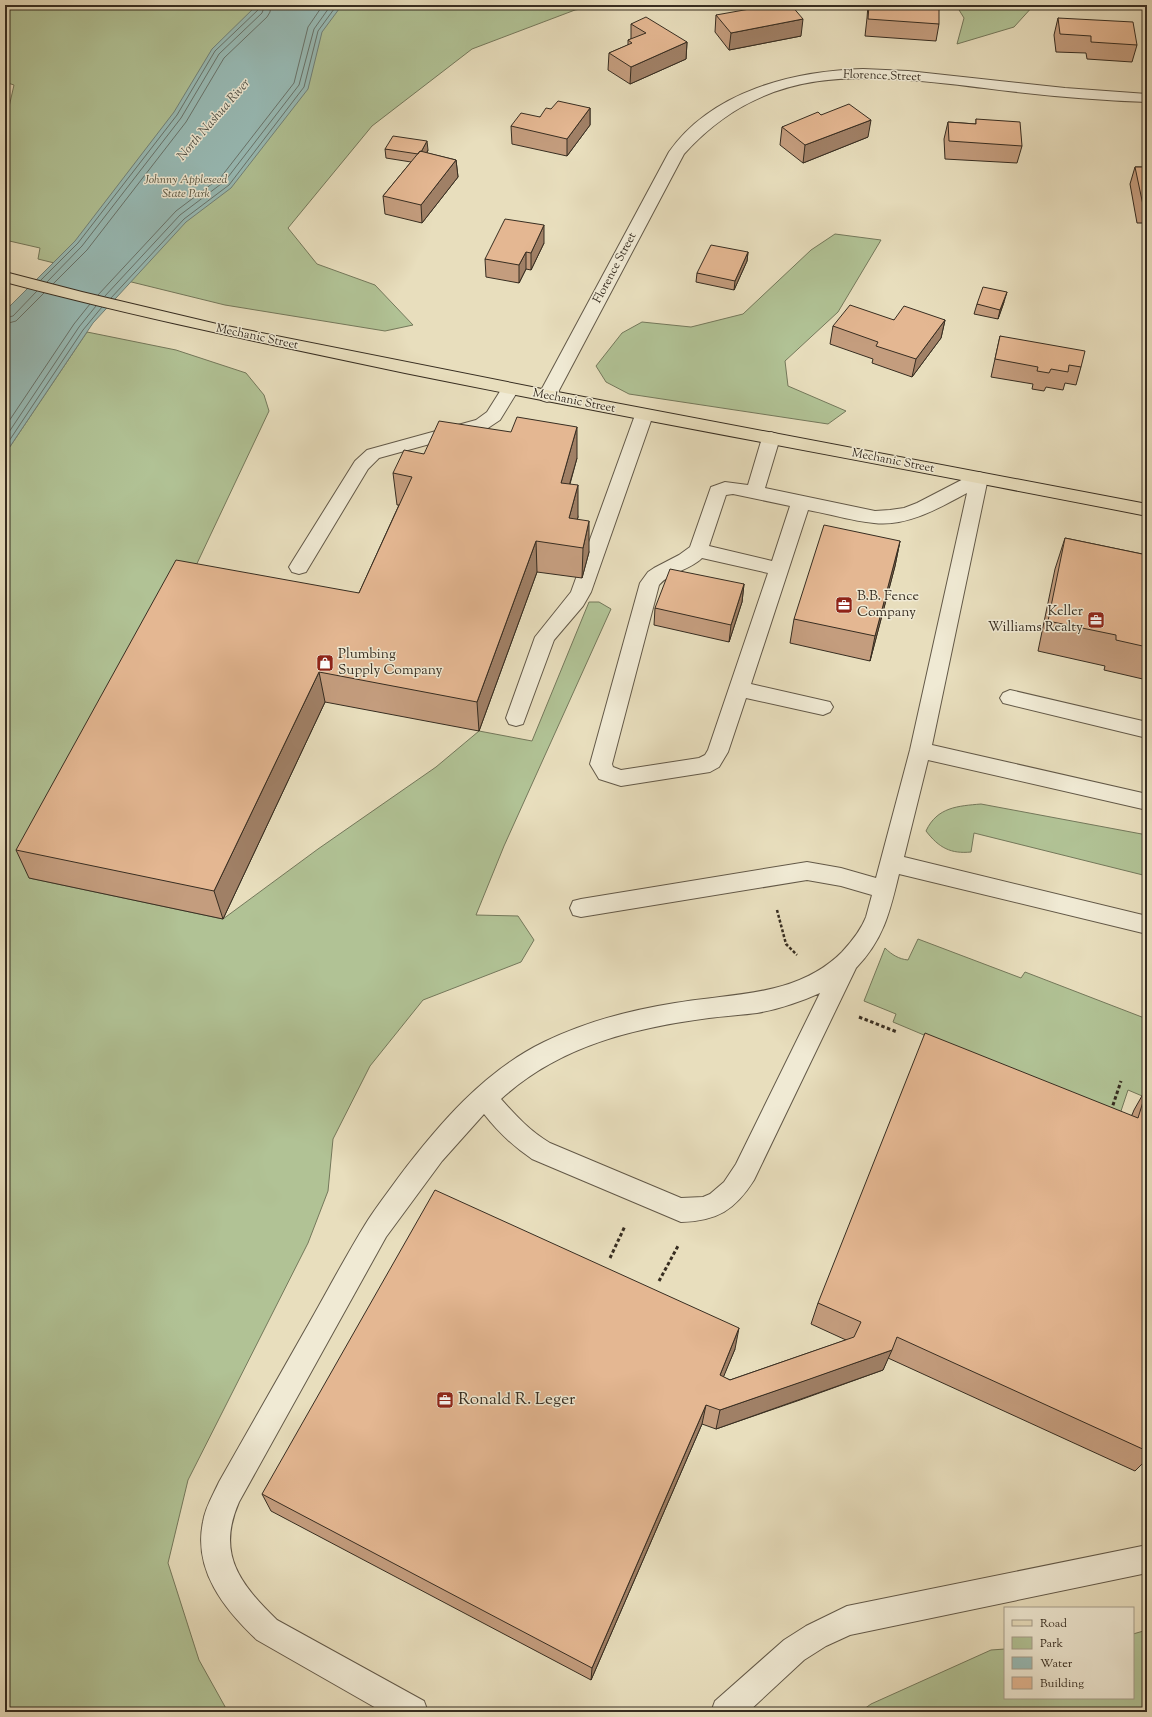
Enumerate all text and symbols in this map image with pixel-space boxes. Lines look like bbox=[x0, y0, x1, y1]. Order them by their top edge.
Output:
street label: Florence Street bbox=[843, 66, 921, 86]
water label: North Nashua River bbox=[173, 75, 255, 165]
park label: Johnny Appleseed State Park bbox=[143, 171, 228, 203]
street label: Florence Street bbox=[589, 229, 641, 307]
street label: Mechanic Street bbox=[214, 319, 300, 355]
street label: Mechanic Street bbox=[531, 384, 617, 418]
street label: Mechanic Street bbox=[850, 444, 936, 478]
place label: B.B. Fence Company bbox=[857, 587, 919, 623]
office icon: B.B. Fence Company bbox=[834, 595, 854, 615]
place label: Keller Williams Realty bbox=[988, 602, 1084, 638]
office icon: Keller Williams Realty bbox=[1086, 610, 1106, 630]
place label: Plumbing Supply Company bbox=[338, 645, 443, 681]
shop icon: Plumbing Supply Company bbox=[315, 653, 335, 673]
place label: Ronald R. Leger bbox=[458, 1388, 576, 1412]
office icon: Ronald R. Leger bbox=[435, 1390, 455, 1410]
legend bbox=[1004, 1607, 1134, 1699]
text: Road bbox=[1040, 1615, 1067, 1633]
text: Park bbox=[1040, 1635, 1063, 1653]
text: Water bbox=[1040, 1655, 1073, 1673]
text: Building bbox=[1040, 1675, 1084, 1693]

